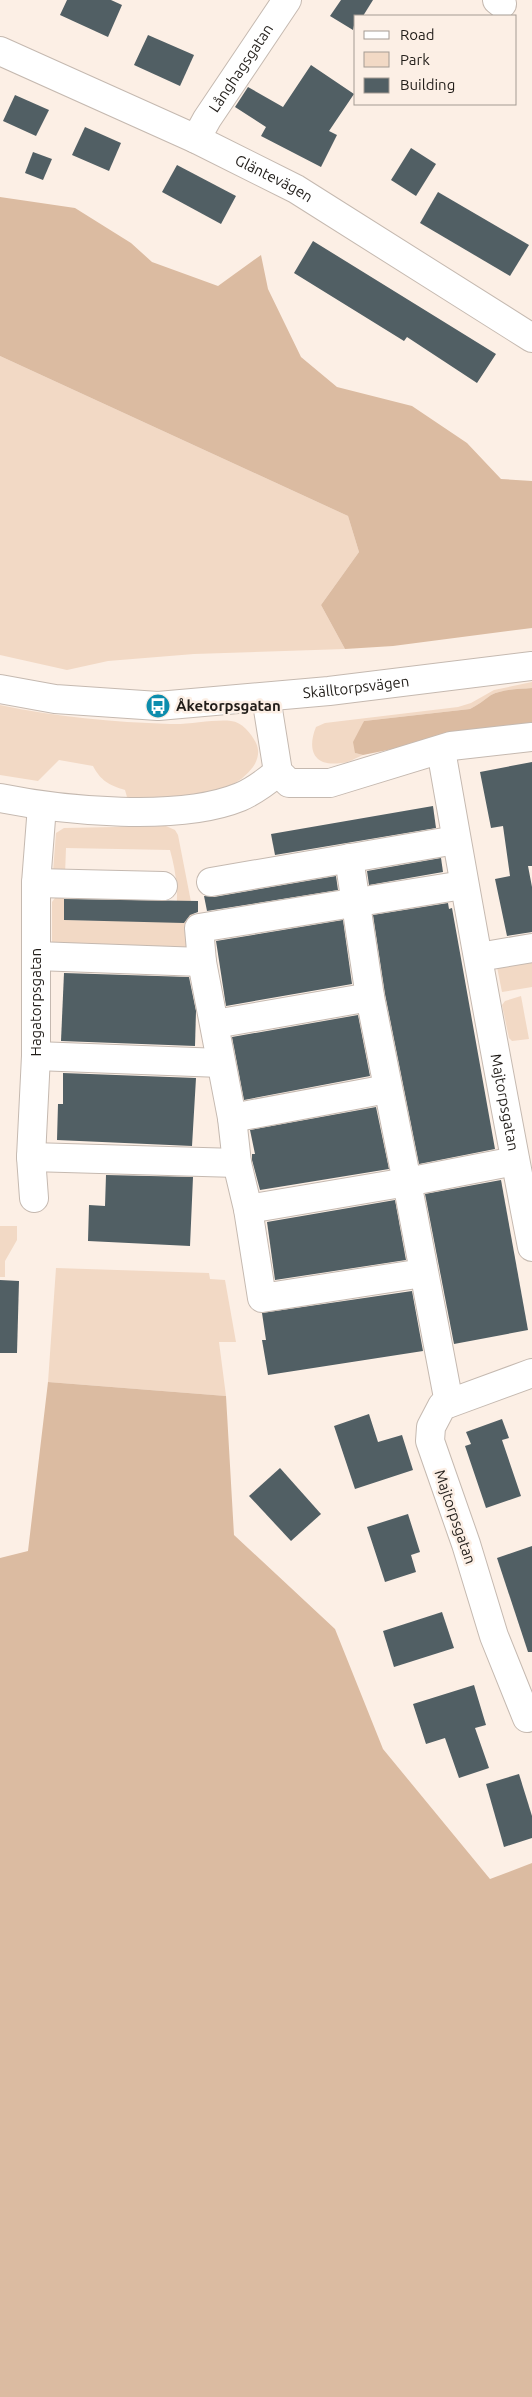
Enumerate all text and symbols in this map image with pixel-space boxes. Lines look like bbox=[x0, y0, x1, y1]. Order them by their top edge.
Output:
legend bbox=[354, 15, 517, 105]
street label: Långhagsgatan bbox=[205, 21, 276, 115]
text: Road bbox=[400, 26, 435, 43]
text: Park bbox=[400, 51, 430, 68]
text: Building bbox=[400, 76, 455, 93]
street label: Gläntevägen bbox=[232, 151, 316, 205]
street label: Skälltorpsvägen bbox=[302, 672, 410, 701]
bus stop icon: Åketorpsgatan bbox=[145, 693, 171, 719]
place label: Åketorpsgatan bbox=[176, 697, 281, 714]
street label: Hagatorpsgatan bbox=[27, 948, 44, 1057]
street label: Majtorpsgatan bbox=[488, 1052, 522, 1152]
street label: Majtorpsgatan bbox=[431, 1468, 480, 1566]

